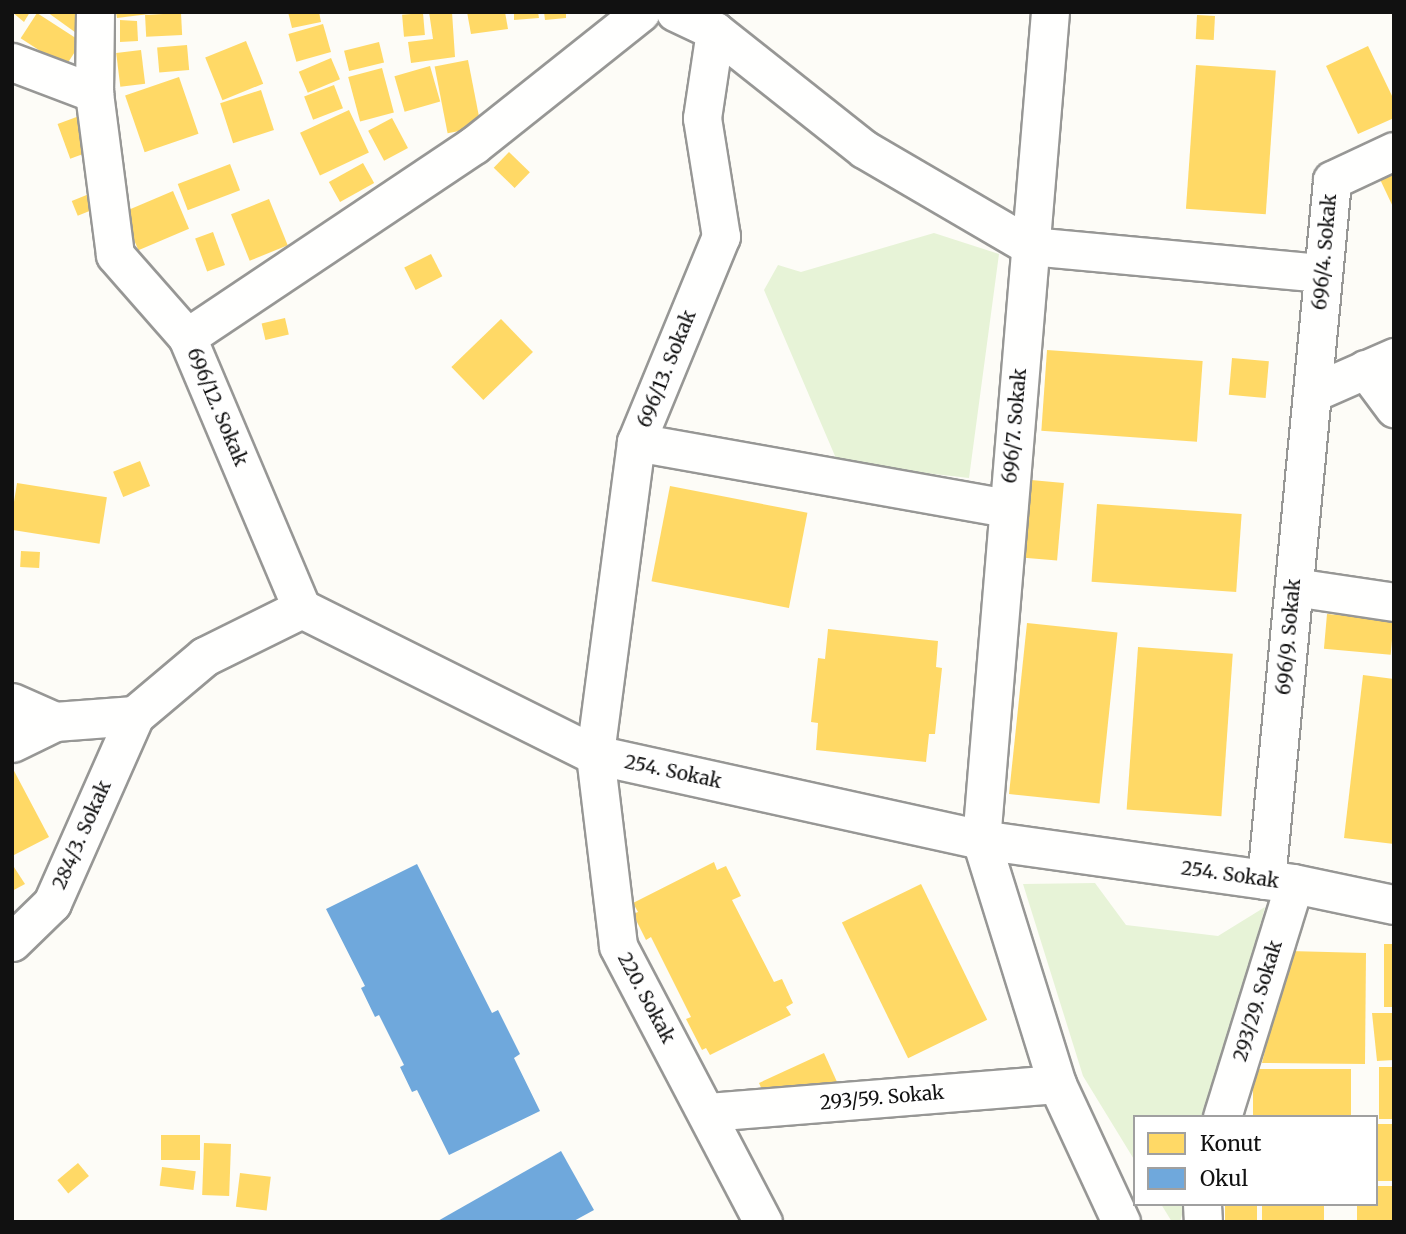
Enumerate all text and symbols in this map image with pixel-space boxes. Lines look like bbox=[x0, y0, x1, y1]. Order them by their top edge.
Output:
street label: 696/4. Sokak bbox=[1309, 193, 1341, 311]
street label: 696/13. Sokak bbox=[633, 307, 701, 431]
street label: 696/12. Sokak bbox=[182, 345, 252, 469]
street label: 696/7. Sokak bbox=[999, 368, 1031, 484]
street label: 696/9. Sokak bbox=[1273, 578, 1305, 696]
street label: 254. Sokak bbox=[622, 751, 724, 793]
street label: 284/3. Sokak bbox=[48, 777, 116, 893]
street label: 254. Sokak bbox=[1180, 857, 1280, 893]
street label: 293/29. Sokak bbox=[1229, 938, 1287, 1064]
street label: 220. Sokak bbox=[613, 949, 679, 1047]
street label: 293/59. Sokak bbox=[819, 1081, 945, 1115]
legend bbox=[1133, 1115, 1378, 1206]
text: Konut bbox=[1200, 1130, 1261, 1157]
text: Okul bbox=[1200, 1165, 1248, 1192]

